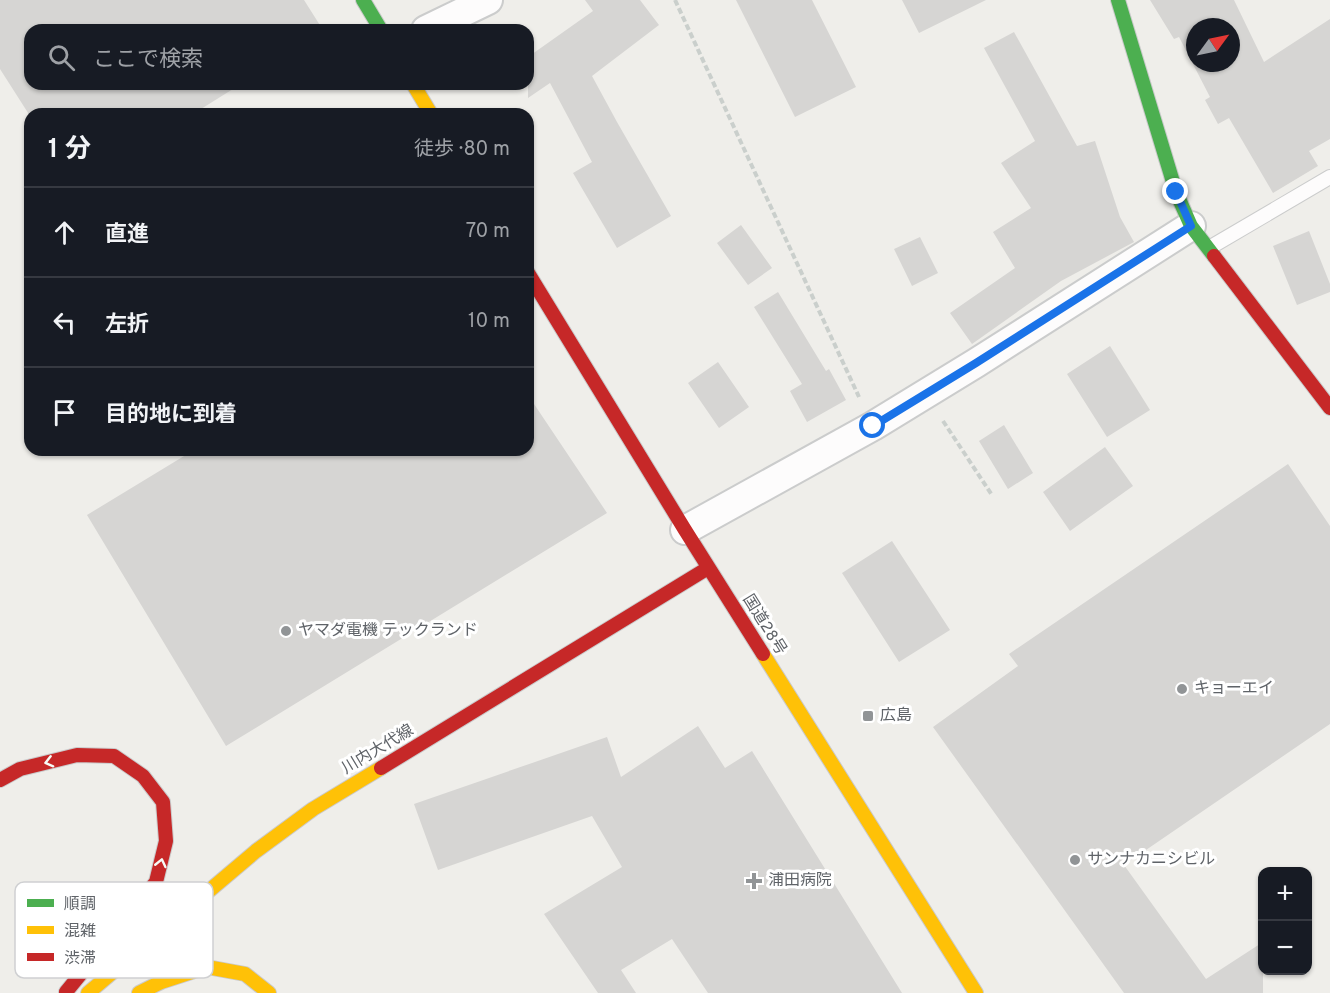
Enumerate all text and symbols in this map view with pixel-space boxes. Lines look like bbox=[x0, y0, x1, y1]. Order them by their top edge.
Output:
north arrow bbox=[1186, 18, 1240, 72]
search box bbox=[24, 24, 534, 90]
icon: search bbox=[45, 41, 78, 74]
text: ここで検索 bbox=[93, 47, 203, 74]
text: 1 分 bbox=[48, 134, 91, 167]
text: 徒歩 · 80 m bbox=[414, 137, 510, 163]
route end bbox=[1162, 178, 1188, 204]
icon: ahead bbox=[48, 216, 81, 249]
text: 70 m bbox=[466, 219, 510, 245]
text: 直進 bbox=[105, 222, 149, 249]
icon: left bbox=[48, 306, 81, 339]
text: 10 m bbox=[468, 309, 510, 335]
text: 左折 bbox=[105, 312, 149, 339]
icon: arrive bbox=[48, 396, 81, 429]
text: 目的地に到着 bbox=[105, 402, 237, 429]
route start bbox=[859, 412, 885, 438]
street label: 国道28号 bbox=[738, 591, 790, 659]
place label: ヤマダ電機 テックランド bbox=[298, 621, 478, 641]
marker: ヤマダ電機 テックランド bbox=[279, 624, 293, 638]
place label: キョーエイ bbox=[1194, 679, 1274, 699]
marker: キョーエイ bbox=[1175, 682, 1189, 696]
place label: 広島 bbox=[880, 706, 912, 726]
marker: 広島 bbox=[861, 709, 875, 723]
street label: 川内大代線 bbox=[339, 721, 417, 779]
one-way arrow bbox=[44, 755, 54, 768]
place label: サンナカニシビル bbox=[1087, 850, 1215, 870]
marker: サンナカニシビル bbox=[1068, 853, 1082, 867]
one-way arrow bbox=[153, 858, 166, 868]
map controls bbox=[1258, 867, 1312, 975]
button: + bbox=[1258, 867, 1312, 921]
place label: 浦田病院 bbox=[768, 871, 832, 891]
marker: 浦田病院 bbox=[745, 872, 763, 890]
legend bbox=[15, 882, 213, 978]
text: 順調 bbox=[64, 895, 96, 915]
button: − bbox=[1258, 921, 1312, 975]
text: 混雑 bbox=[64, 922, 96, 942]
text: 渋滞 bbox=[64, 949, 96, 969]

